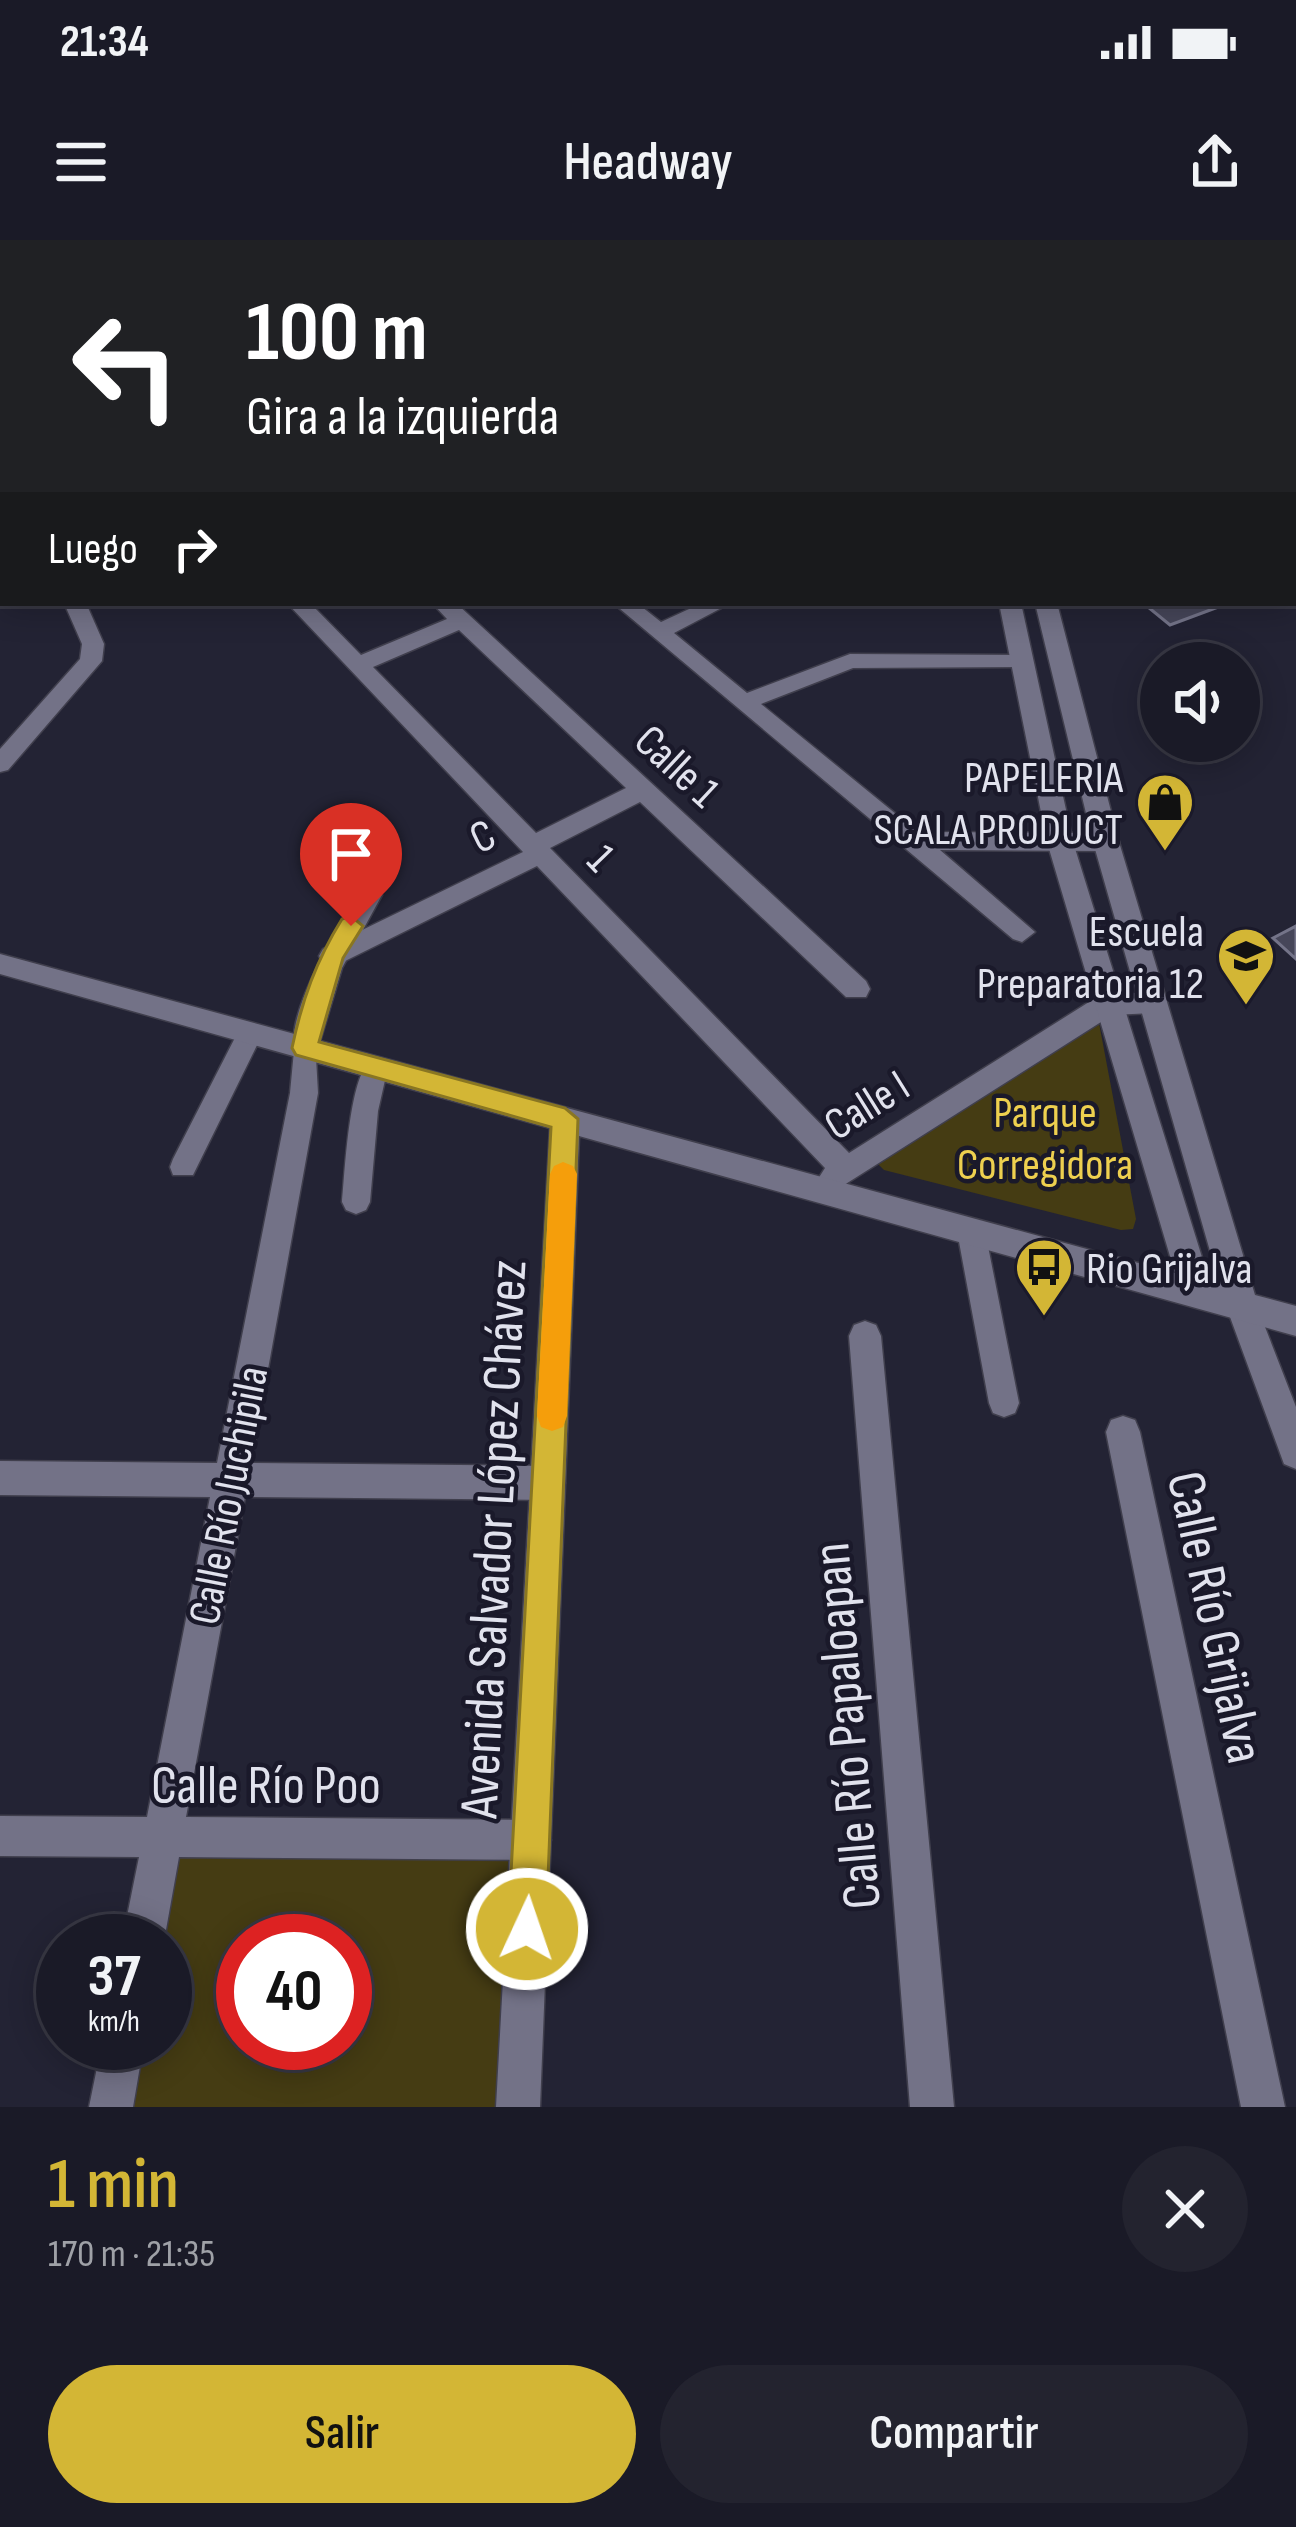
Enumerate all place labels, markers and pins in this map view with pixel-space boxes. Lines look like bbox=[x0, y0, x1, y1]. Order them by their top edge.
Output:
place label: PAPELERIA SCALA PRODUCT bbox=[873, 751, 1124, 858]
shop icon: PAPELERIA SCALA PRODUCT bbox=[1134, 771, 1196, 853]
pin bbox=[300, 803, 402, 926]
place label: Escuela Preparatoria 12 bbox=[977, 905, 1204, 1012]
school or university icon: Escuela Preparatoria 12 bbox=[1215, 925, 1277, 1007]
bus stop icon: Rio Grijalva bbox=[1013, 1236, 1075, 1318]
place label: Rio Grijalva bbox=[1086, 1242, 1253, 1297]

